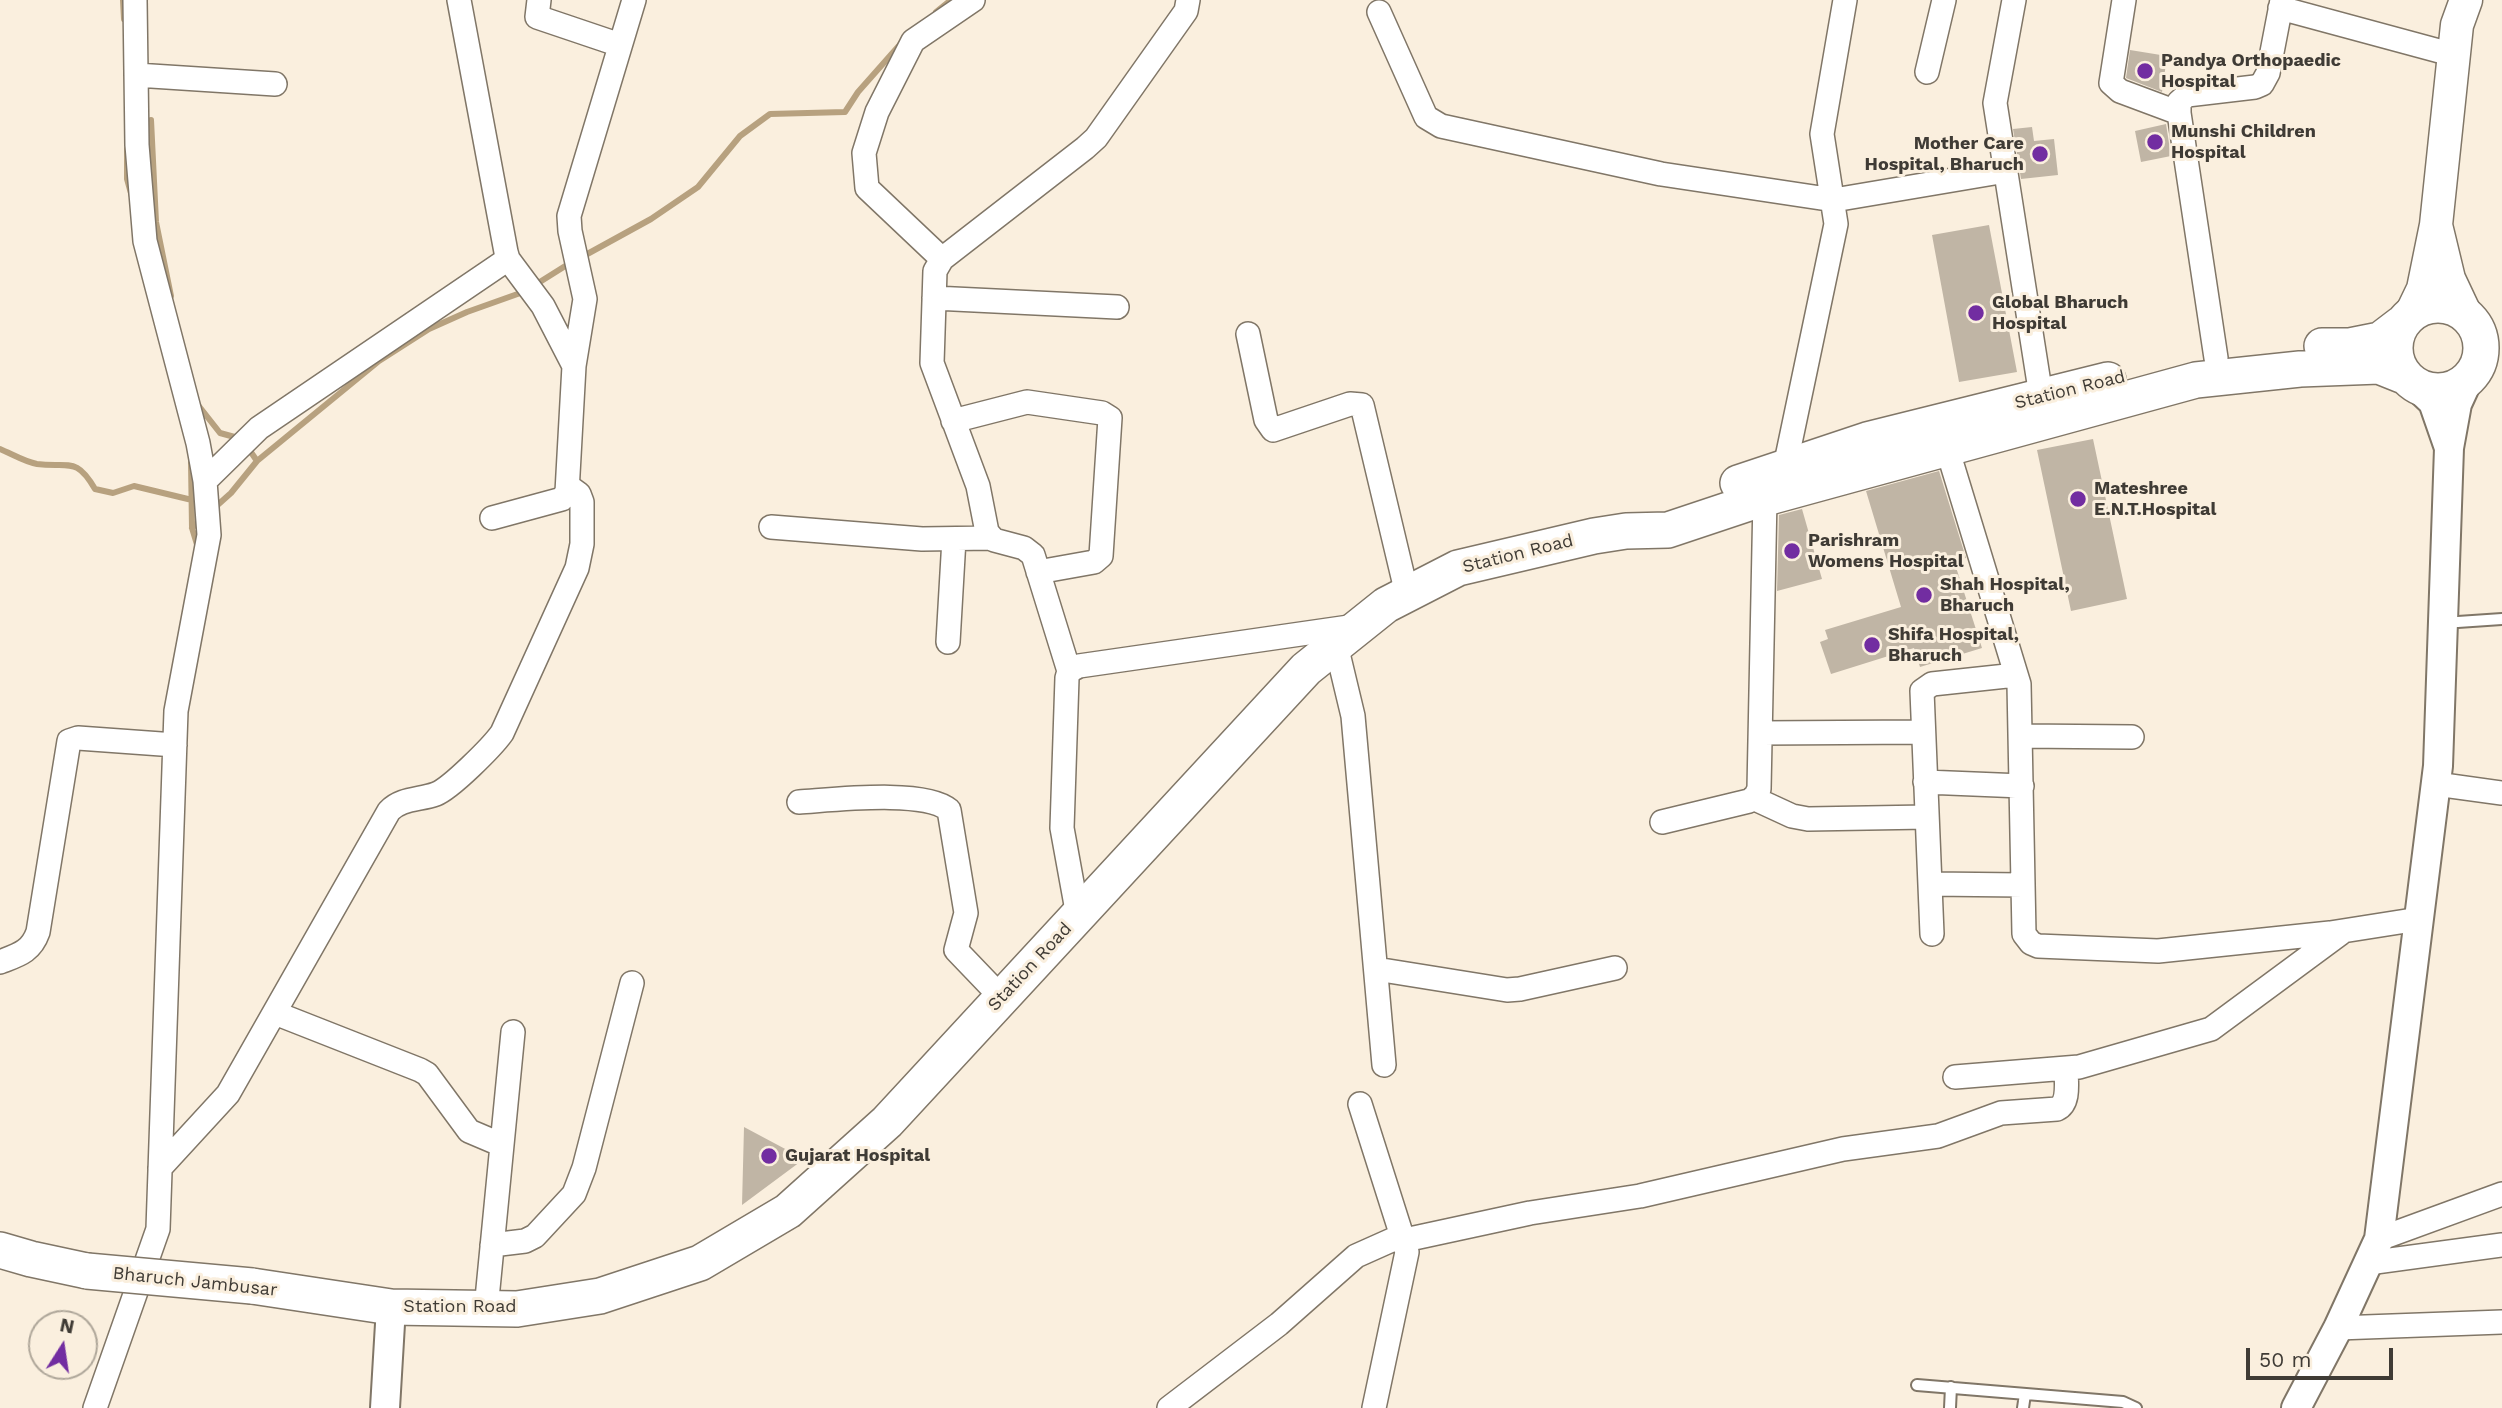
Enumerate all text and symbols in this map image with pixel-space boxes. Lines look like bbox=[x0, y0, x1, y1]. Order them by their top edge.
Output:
place label: Pandya Orthopaedic Hospital bbox=[2161, 50, 2341, 92]
marker: Pandya Orthopaedic Hospital bbox=[2135, 61, 2155, 81]
place label: Munshi Children Hospital bbox=[2171, 121, 2316, 164]
marker: Munshi Children Hospital bbox=[2145, 132, 2165, 152]
place label: Mother Care Hospital, Bharuch bbox=[1865, 133, 2024, 176]
marker: Mother Care Hospital, Bharuch bbox=[2030, 144, 2050, 164]
place label: Global Bharuch Hospital bbox=[1992, 292, 2128, 334]
marker: Global Bharuch Hospital bbox=[1966, 303, 1986, 323]
street label: Station Road bbox=[2012, 366, 2128, 414]
place label: Mateshree E.N.T.Hospital bbox=[2094, 478, 2216, 520]
marker: Mateshree E.N.T.Hospital bbox=[2068, 489, 2088, 509]
street label: Station Road bbox=[1460, 530, 1576, 578]
place label: Parishram Womens Hospital bbox=[1808, 530, 1964, 572]
marker: Parishram Womens Hospital bbox=[1782, 541, 1802, 561]
place label: Shah Hospital, Bharuch bbox=[1940, 574, 2070, 616]
marker: Shah Hospital, Bharuch bbox=[1914, 585, 1934, 605]
place label: Shifa Hospital, Bharuch bbox=[1888, 624, 2019, 666]
marker: Shifa Hospital, Bharuch bbox=[1862, 635, 1882, 655]
street label: Station Road bbox=[983, 918, 1077, 1016]
place label: Gujarat Hospital bbox=[785, 1145, 930, 1167]
marker: Gujarat Hospital bbox=[759, 1146, 779, 1166]
street label: Bharuch Jambusar bbox=[112, 1263, 278, 1301]
street label: Station Road bbox=[403, 1296, 517, 1318]
north arrow bbox=[28, 1310, 98, 1380]
text: N bbox=[58, 1313, 76, 1339]
scale bar bbox=[2250, 1334, 2397, 1378]
text: 50 m bbox=[2259, 1347, 2311, 1372]

